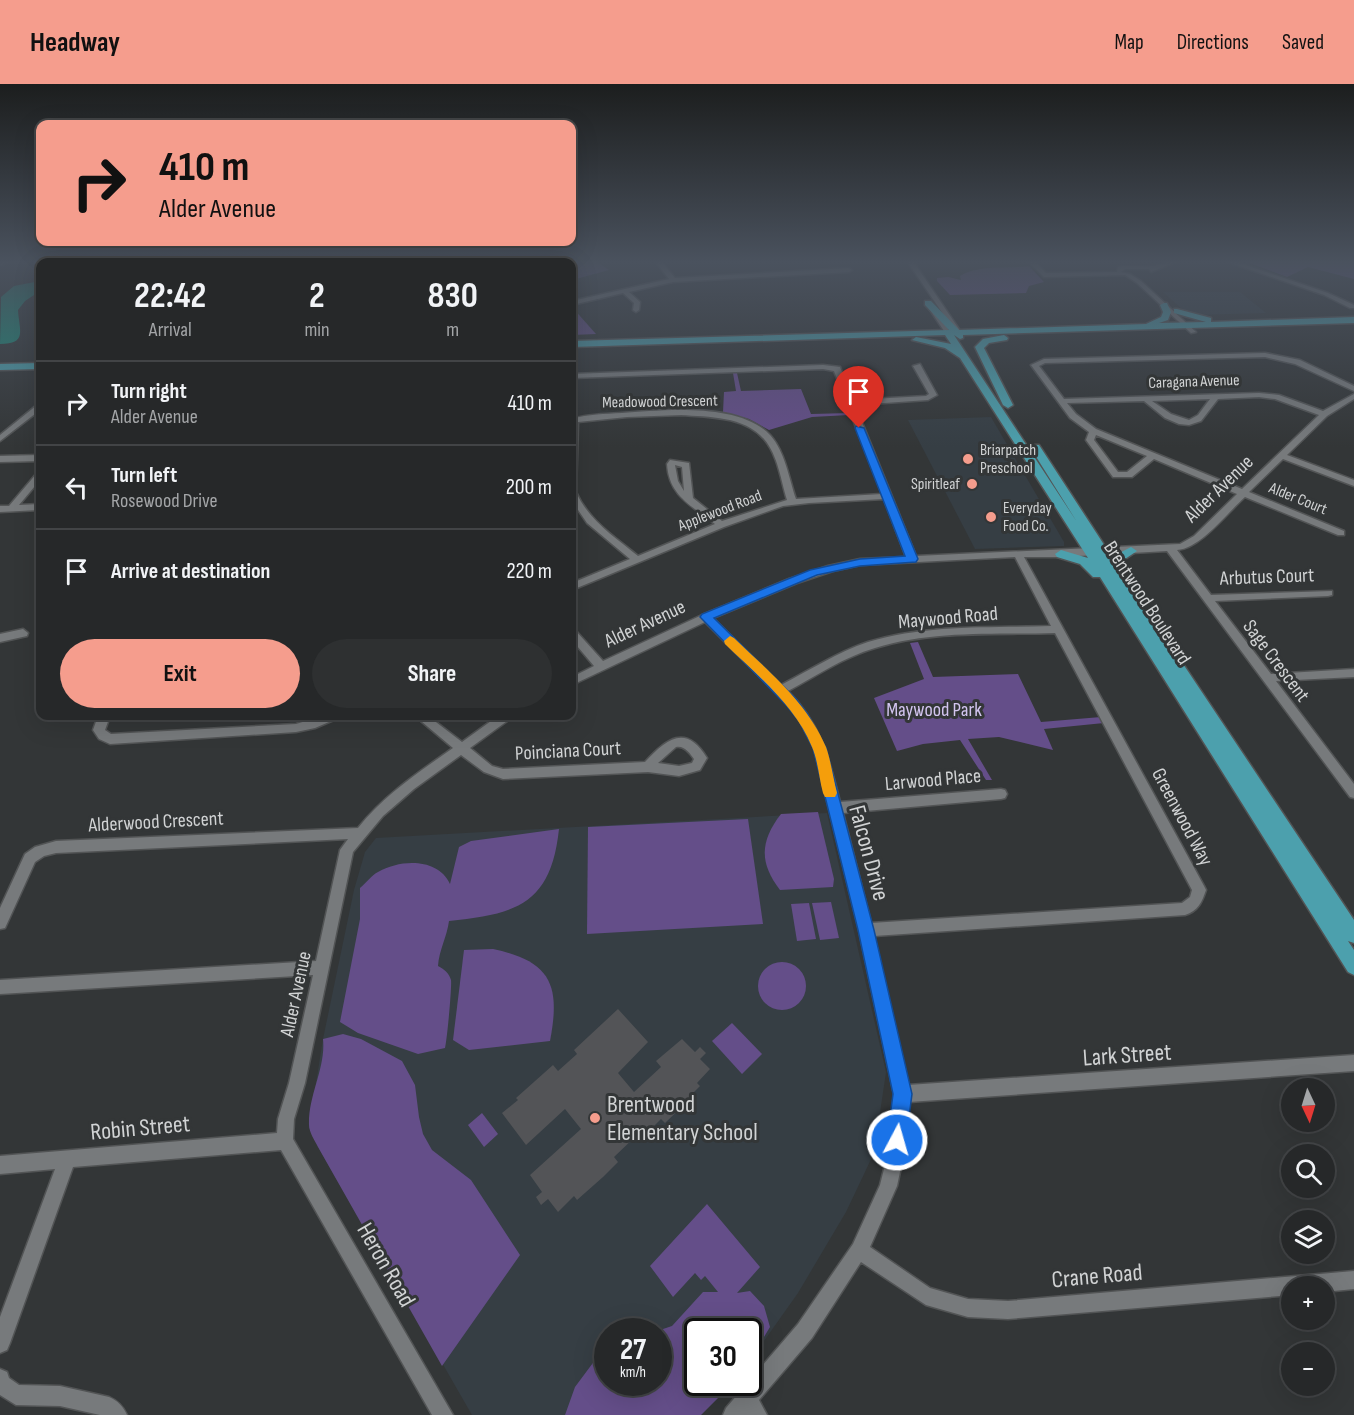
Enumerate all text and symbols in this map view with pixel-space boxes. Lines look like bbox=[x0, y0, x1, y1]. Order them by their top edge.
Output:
text: Headway bbox=[30, 26, 120, 59]
text: Map bbox=[1114, 30, 1144, 55]
text: Directions bbox=[1177, 30, 1249, 55]
text: Saved bbox=[1282, 30, 1324, 55]
text: 410 m bbox=[159, 142, 249, 193]
icon: right bbox=[60, 144, 138, 222]
text: Alder Avenue bbox=[159, 193, 276, 225]
text: 22:42 bbox=[134, 275, 206, 318]
text: 2 bbox=[309, 275, 325, 318]
text: 830 bbox=[428, 275, 478, 318]
text: Arrival bbox=[149, 318, 192, 342]
text: min bbox=[304, 318, 330, 342]
text: m bbox=[446, 318, 459, 342]
pin bbox=[833, 366, 884, 428]
street label: Caragana Avenue bbox=[1148, 371, 1240, 393]
icon: arrive bbox=[842, 375, 875, 408]
text: Turn right bbox=[111, 378, 187, 405]
icon: right bbox=[60, 387, 93, 420]
text: 410 m bbox=[508, 390, 552, 417]
street label: Meadowood Crescent bbox=[602, 391, 718, 413]
text: Alder Avenue bbox=[111, 405, 198, 429]
place label: Briarpatch Preschool bbox=[980, 441, 1036, 478]
street label: Alder Avenue bbox=[1179, 450, 1259, 528]
marker: Briarpatch Preschool bbox=[961, 452, 975, 466]
text: Turn left bbox=[111, 462, 177, 489]
icon: left bbox=[60, 471, 93, 504]
text: 200 m bbox=[506, 474, 552, 501]
place label: Spiritleaf bbox=[911, 475, 960, 494]
marker: Spiritleaf bbox=[965, 477, 979, 491]
street label: Alder Court bbox=[1265, 478, 1330, 519]
street label: Applewood Road bbox=[675, 486, 764, 536]
text: Rosewood Drive bbox=[111, 489, 218, 513]
place label: Everyday Food Co. bbox=[1003, 499, 1052, 536]
marker: Everyday Food Co. bbox=[984, 510, 998, 524]
street label: Brentwood Boulevard bbox=[1098, 537, 1196, 669]
icon: arrive bbox=[60, 555, 93, 588]
text: Arrive at destination bbox=[111, 558, 270, 585]
text: 220 m bbox=[506, 558, 552, 585]
street label: Arbutus Court bbox=[1218, 563, 1315, 591]
street label: Alder Avenue bbox=[600, 595, 689, 654]
street label: Maywood Road bbox=[897, 602, 999, 634]
street label: Sage Crescent bbox=[1237, 615, 1315, 707]
button: Exit bbox=[60, 639, 300, 708]
button: Share bbox=[312, 639, 552, 708]
park label: Maywood Park bbox=[886, 698, 982, 722]
street label: Poinciana Court bbox=[514, 736, 622, 766]
street label: Larwood Place bbox=[884, 764, 982, 796]
street label: Greenwood Way bbox=[1146, 764, 1218, 870]
street label: Falcon Drive bbox=[842, 802, 896, 904]
street label: Alderwood Crescent bbox=[87, 806, 224, 838]
street label: Alder Avenue bbox=[275, 949, 317, 1040]
street label: Lark Street bbox=[1082, 1037, 1172, 1073]
north arrow bbox=[1281, 1078, 1335, 1132]
map controls bbox=[1281, 1078, 1335, 1396]
place label: Brentwood Elementary School bbox=[607, 1090, 758, 1147]
position arrow bbox=[865, 1108, 929, 1172]
street label: Robin Street bbox=[89, 1109, 191, 1147]
marker: Brentwood Elementary School bbox=[588, 1111, 602, 1125]
button: search bbox=[1281, 1144, 1335, 1198]
button: layers bbox=[1281, 1210, 1335, 1264]
street label: Heron Road bbox=[350, 1218, 422, 1312]
street label: Crane Road bbox=[1050, 1258, 1144, 1294]
button: + bbox=[1281, 1276, 1335, 1330]
speed limit sign: 30 bbox=[684, 1318, 762, 1396]
text: 27 bbox=[620, 1332, 646, 1368]
button: − bbox=[1281, 1342, 1335, 1396]
text: km/h bbox=[620, 1363, 646, 1382]

